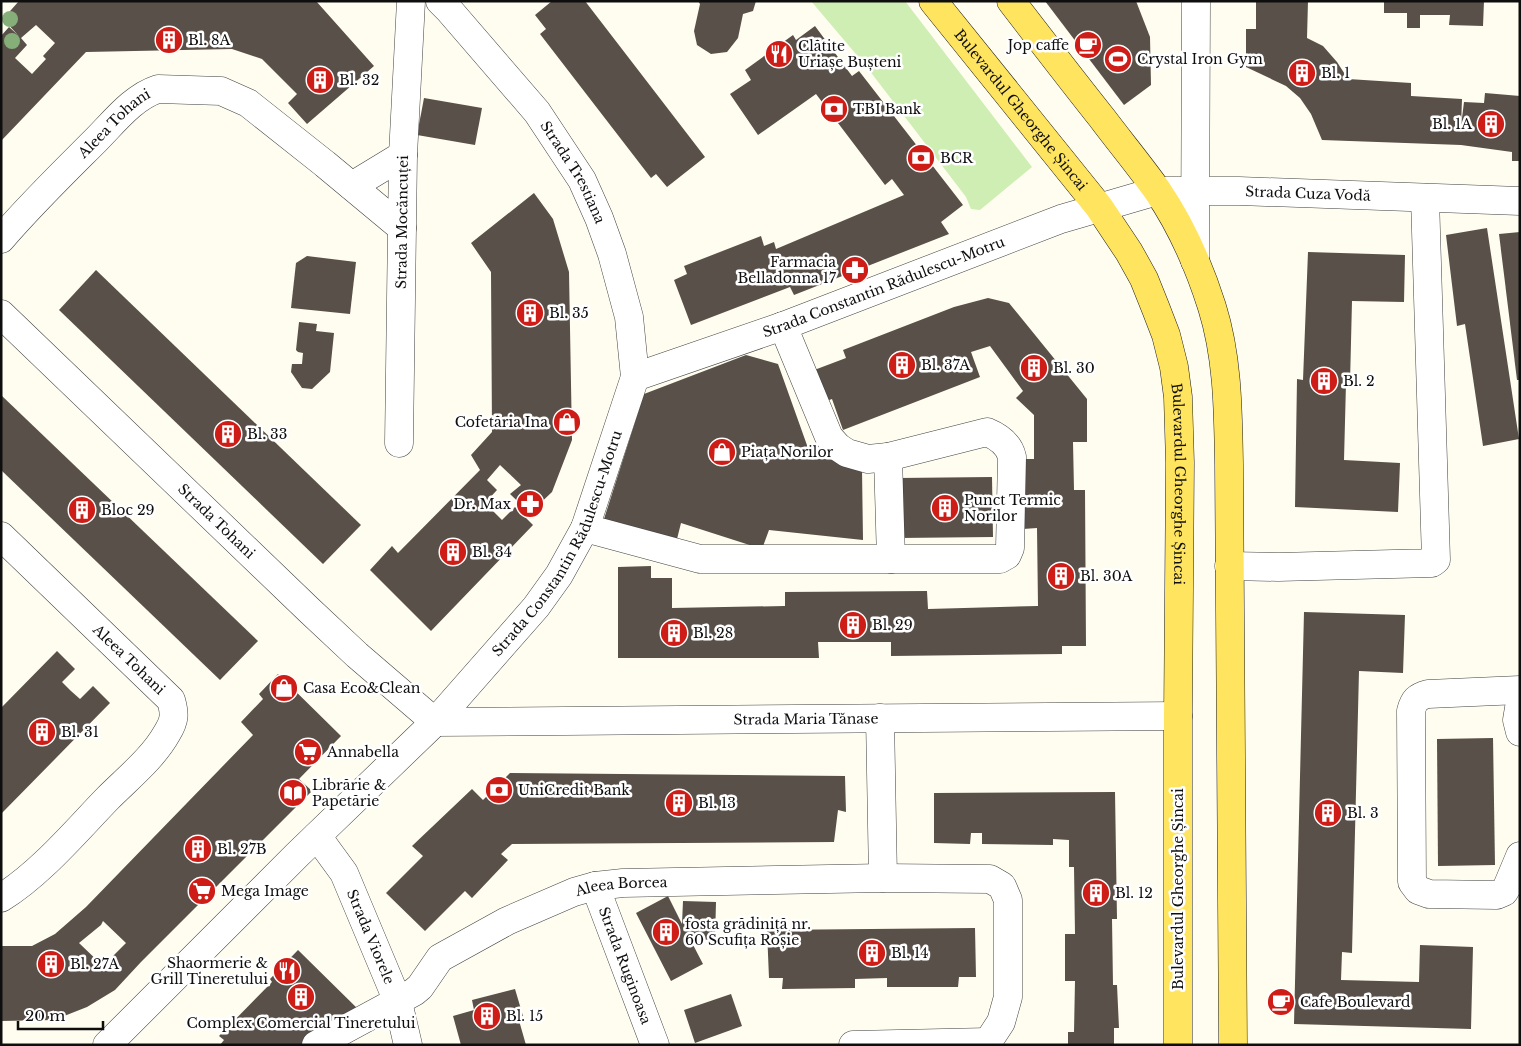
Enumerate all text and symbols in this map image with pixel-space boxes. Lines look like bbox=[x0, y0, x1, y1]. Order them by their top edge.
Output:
building icon: Bl. 8A bbox=[154, 25, 184, 55]
street label: Bulevardul Gheorghe Șincai bbox=[950, 26, 1091, 194]
cafe icon: Jop caffe bbox=[1073, 30, 1103, 60]
place label: Bl. 8A bbox=[188, 31, 230, 49]
place label: Jop caffe bbox=[1006, 36, 1069, 54]
place label: Clătite Uriașe Bușteni bbox=[798, 37, 902, 71]
restaurant icon: Clătite Uriașe Bușteni bbox=[764, 39, 794, 69]
sports icon: Crystal Iron Gym bbox=[1103, 44, 1133, 74]
place label: Crystal Iron Gym bbox=[1137, 50, 1263, 68]
building icon: Bl. 1 bbox=[1287, 58, 1317, 88]
place label: Bl. 1 bbox=[1321, 64, 1350, 82]
building icon: Bl. 32 bbox=[305, 65, 335, 95]
place label: Bl. 32 bbox=[339, 71, 379, 89]
street label: Aleea Tohani bbox=[73, 85, 154, 163]
bank icon: TBI Bank bbox=[819, 94, 849, 124]
place label: TBI Bank bbox=[853, 100, 922, 118]
building icon: Bl. 1A bbox=[1476, 109, 1506, 139]
place label: Bl. 1A bbox=[1432, 115, 1472, 133]
street label: Strada Trestiana bbox=[536, 118, 609, 226]
bank icon: BCR bbox=[906, 143, 936, 173]
place label: BCR bbox=[940, 149, 974, 167]
street label: Strada Mocăncuței bbox=[392, 155, 412, 289]
street label: Strada Cuza Vodă bbox=[1245, 182, 1371, 205]
street label: Strada Constantin Rădulescu-Motru bbox=[760, 232, 1008, 341]
place label: Farmacia Belladonna 17 bbox=[738, 253, 837, 287]
pharmacy icon: Farmacia Belladonna 17 bbox=[840, 255, 870, 285]
building icon: Bl. 35 bbox=[515, 298, 545, 328]
place label: Bl. 35 bbox=[549, 304, 589, 322]
building icon: Bl. 37A bbox=[887, 350, 917, 380]
building icon: Bl. 30 bbox=[1019, 353, 1049, 383]
place label: Bl. 37A bbox=[921, 356, 970, 374]
place label: Bl. 30 bbox=[1053, 359, 1095, 377]
building icon: Bl. 2 bbox=[1309, 366, 1339, 396]
place label: Bl. 2 bbox=[1343, 372, 1375, 390]
street label: Bulevardul Gheorghe Șincai bbox=[1167, 382, 1189, 585]
shop icon: Cofetăria Ina bbox=[552, 407, 582, 437]
place label: Cofetăria Ina bbox=[455, 413, 548, 431]
building icon: Bl. 33 bbox=[213, 419, 243, 449]
place label: Bl. 33 bbox=[247, 425, 287, 443]
street label: Strada Constantin Rădulescu-Motru bbox=[488, 427, 626, 660]
shop icon: Piața Norilor bbox=[707, 437, 737, 467]
place label: Piața Norilor bbox=[741, 443, 834, 461]
street label: Strada Tohani bbox=[174, 480, 259, 562]
pharmacy icon: Dr. Max bbox=[515, 489, 545, 519]
place label: Punct Termic Norilor bbox=[964, 491, 1061, 525]
building icon: Punct Termic Norilor bbox=[930, 493, 960, 523]
building icon: Bloc 29 bbox=[67, 495, 97, 525]
place label: Dr. Max bbox=[453, 495, 511, 513]
place label: Bloc 29 bbox=[101, 501, 155, 519]
building icon: Bl. 34 bbox=[438, 537, 468, 567]
place label: Bl. 34 bbox=[472, 543, 512, 561]
building icon: Bl. 30A bbox=[1046, 561, 1076, 591]
place label: Bl. 30A bbox=[1080, 567, 1132, 585]
building icon: Bl. 29 bbox=[838, 610, 868, 640]
place label: Bl. 29 bbox=[872, 616, 913, 634]
building icon: Bl. 28 bbox=[659, 618, 689, 648]
street label: Aleea Tohani bbox=[89, 620, 169, 699]
place label: Bl. 28 bbox=[693, 624, 733, 642]
shop icon: Casa Eco&Clean bbox=[269, 673, 299, 703]
place label: Casa Eco&Clean bbox=[303, 679, 421, 697]
street label: Strada Maria Tănase bbox=[733, 709, 879, 729]
building icon: Bl. 31 bbox=[27, 717, 57, 747]
place label: Bl. 31 bbox=[61, 723, 99, 741]
supermarket icon: Annabella bbox=[293, 737, 323, 767]
place label: Annabella bbox=[326, 743, 399, 761]
bank icon: UniCredit Bank bbox=[484, 775, 514, 805]
place label: Librărie & Papetărie bbox=[312, 776, 386, 810]
library icon: Librărie & Papetărie bbox=[278, 778, 308, 808]
place label: UniCredit Bank bbox=[518, 781, 630, 799]
building icon: Bl. 13 bbox=[664, 788, 694, 818]
street label: Bulevardul Gheorghe Șincai bbox=[1169, 788, 1187, 990]
place label: Bl. 13 bbox=[698, 794, 736, 812]
building icon: Bl. 3 bbox=[1313, 798, 1343, 828]
place label: Bl. 3 bbox=[1347, 804, 1379, 822]
building icon: Bl. 27B bbox=[183, 834, 213, 864]
place label: Bl. 27B bbox=[217, 840, 267, 858]
street label: Aleea Borcea bbox=[572, 873, 668, 900]
supermarket icon: Mega Image bbox=[187, 876, 217, 906]
building icon: Bl. 12 bbox=[1081, 878, 1111, 908]
place label: Mega Image bbox=[221, 882, 309, 900]
place label: Bl. 12 bbox=[1115, 884, 1153, 902]
street label: Strada Viorele bbox=[343, 887, 399, 987]
street label: Strada Ruginoasa bbox=[595, 904, 655, 1027]
place label: fosta grădiniță nr. 60 Scufița Roșie bbox=[685, 915, 811, 949]
building icon: fosta grădiniță nr. 60 Scufița Roșie bbox=[651, 917, 681, 947]
building icon: Bl. 14 bbox=[857, 938, 887, 968]
place label: Bl. 14 bbox=[891, 944, 928, 962]
building icon: Bl. 27A bbox=[36, 949, 66, 979]
place label: Shaormerie & Grill Tineretului bbox=[151, 954, 268, 988]
place label: Bl. 27A bbox=[70, 955, 119, 973]
restaurant icon: Shaormerie & Grill Tineretului bbox=[272, 956, 302, 986]
building icon: Complex Comercial Tineretului bbox=[286, 982, 316, 1012]
cafe icon: Cafe Boulevard bbox=[1266, 987, 1296, 1017]
place label: Cafe Boulevard bbox=[1300, 993, 1411, 1011]
scale bar bbox=[18, 998, 102, 1030]
building icon: Bl. 15 bbox=[472, 1001, 502, 1031]
text: 20 m bbox=[25, 1006, 65, 1025]
place label: Bl. 15 bbox=[506, 1007, 543, 1025]
place label: Complex Comercial Tineretului bbox=[186, 1014, 416, 1032]

